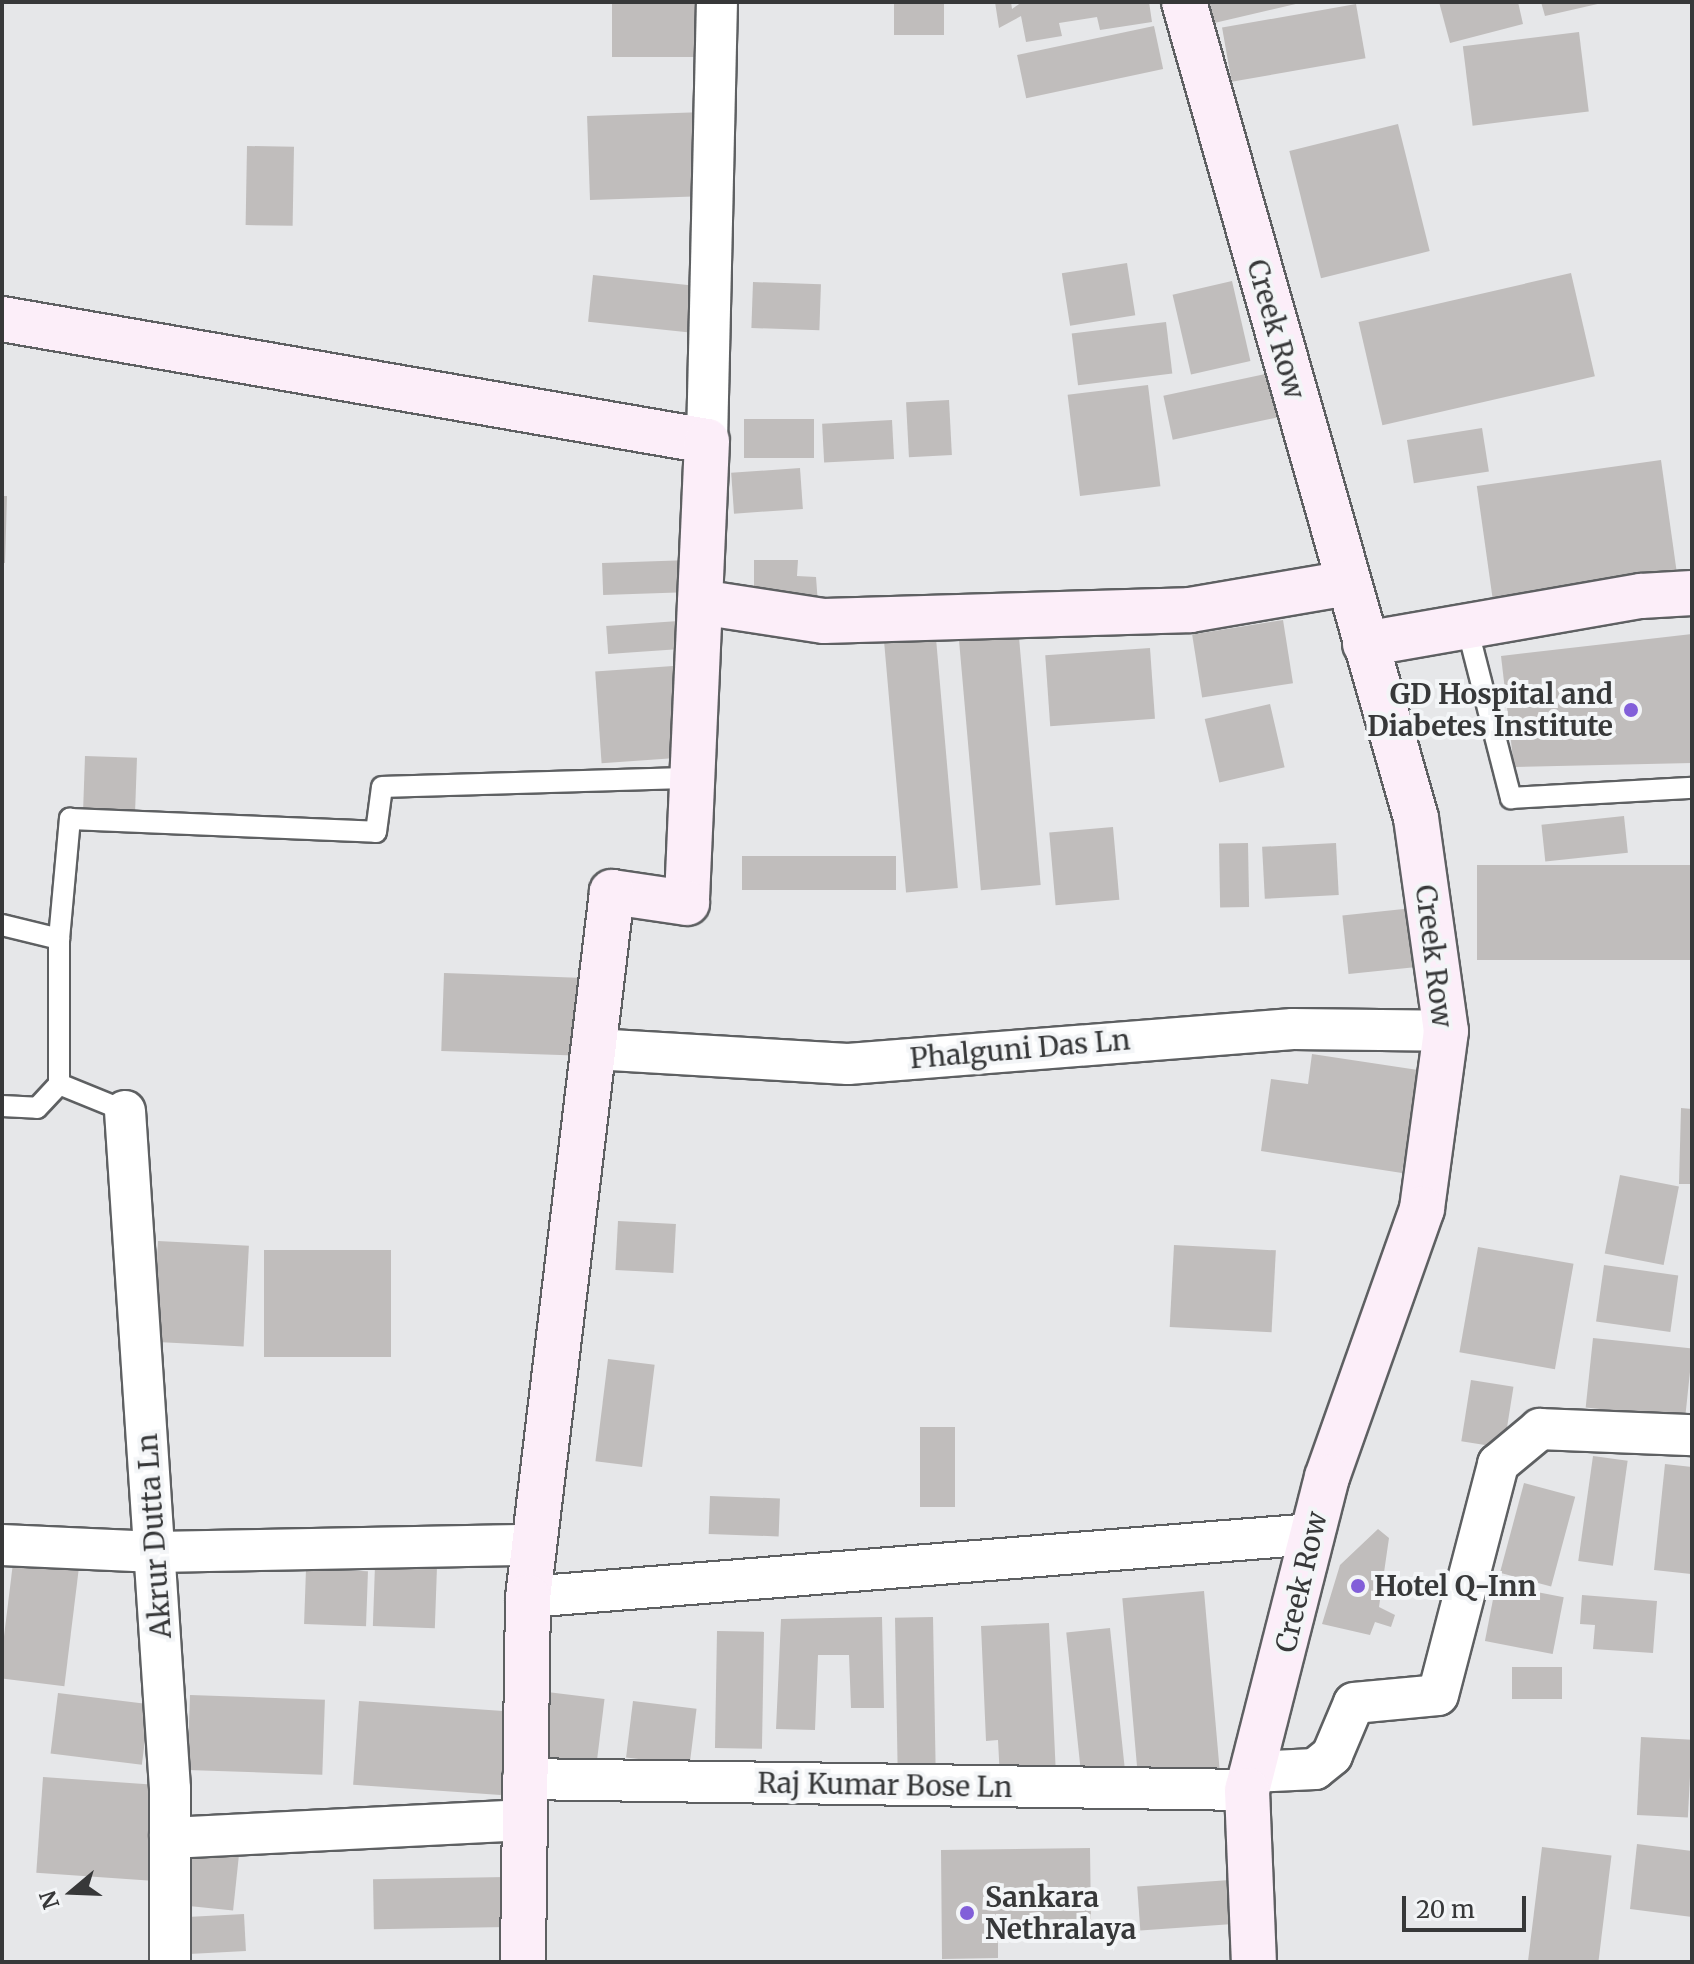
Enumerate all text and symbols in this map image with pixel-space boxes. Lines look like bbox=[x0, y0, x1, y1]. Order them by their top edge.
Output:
street label: Creek Row bbox=[1240, 256, 1312, 402]
place label: GD Hospital and Diabetes Institute bbox=[1367, 677, 1613, 743]
marker: GD Hospital and Diabetes Institute bbox=[1620, 699, 1642, 721]
street label: Creek Row bbox=[1409, 883, 1459, 1029]
street label: Phalguni Das Ln bbox=[908, 1023, 1132, 1075]
street label: Akrur Dutta Ln bbox=[130, 1432, 178, 1640]
street label: Creek Row bbox=[1269, 1509, 1333, 1655]
place label: Hotel Q-Inn bbox=[1374, 1569, 1536, 1603]
marker: Hotel Q-Inn bbox=[1349, 1577, 1367, 1595]
street label: Raj Kumar Bose Ln bbox=[757, 1766, 1013, 1804]
north arrow bbox=[32, 1852, 112, 1932]
place label: Sankara Nethralaya bbox=[985, 1880, 1136, 1946]
scale bar bbox=[1406, 1880, 1530, 1930]
text: N bbox=[33, 1887, 65, 1913]
text: 20 m bbox=[1416, 1894, 1475, 1925]
marker: Sankara Nethralaya bbox=[956, 1902, 978, 1924]

